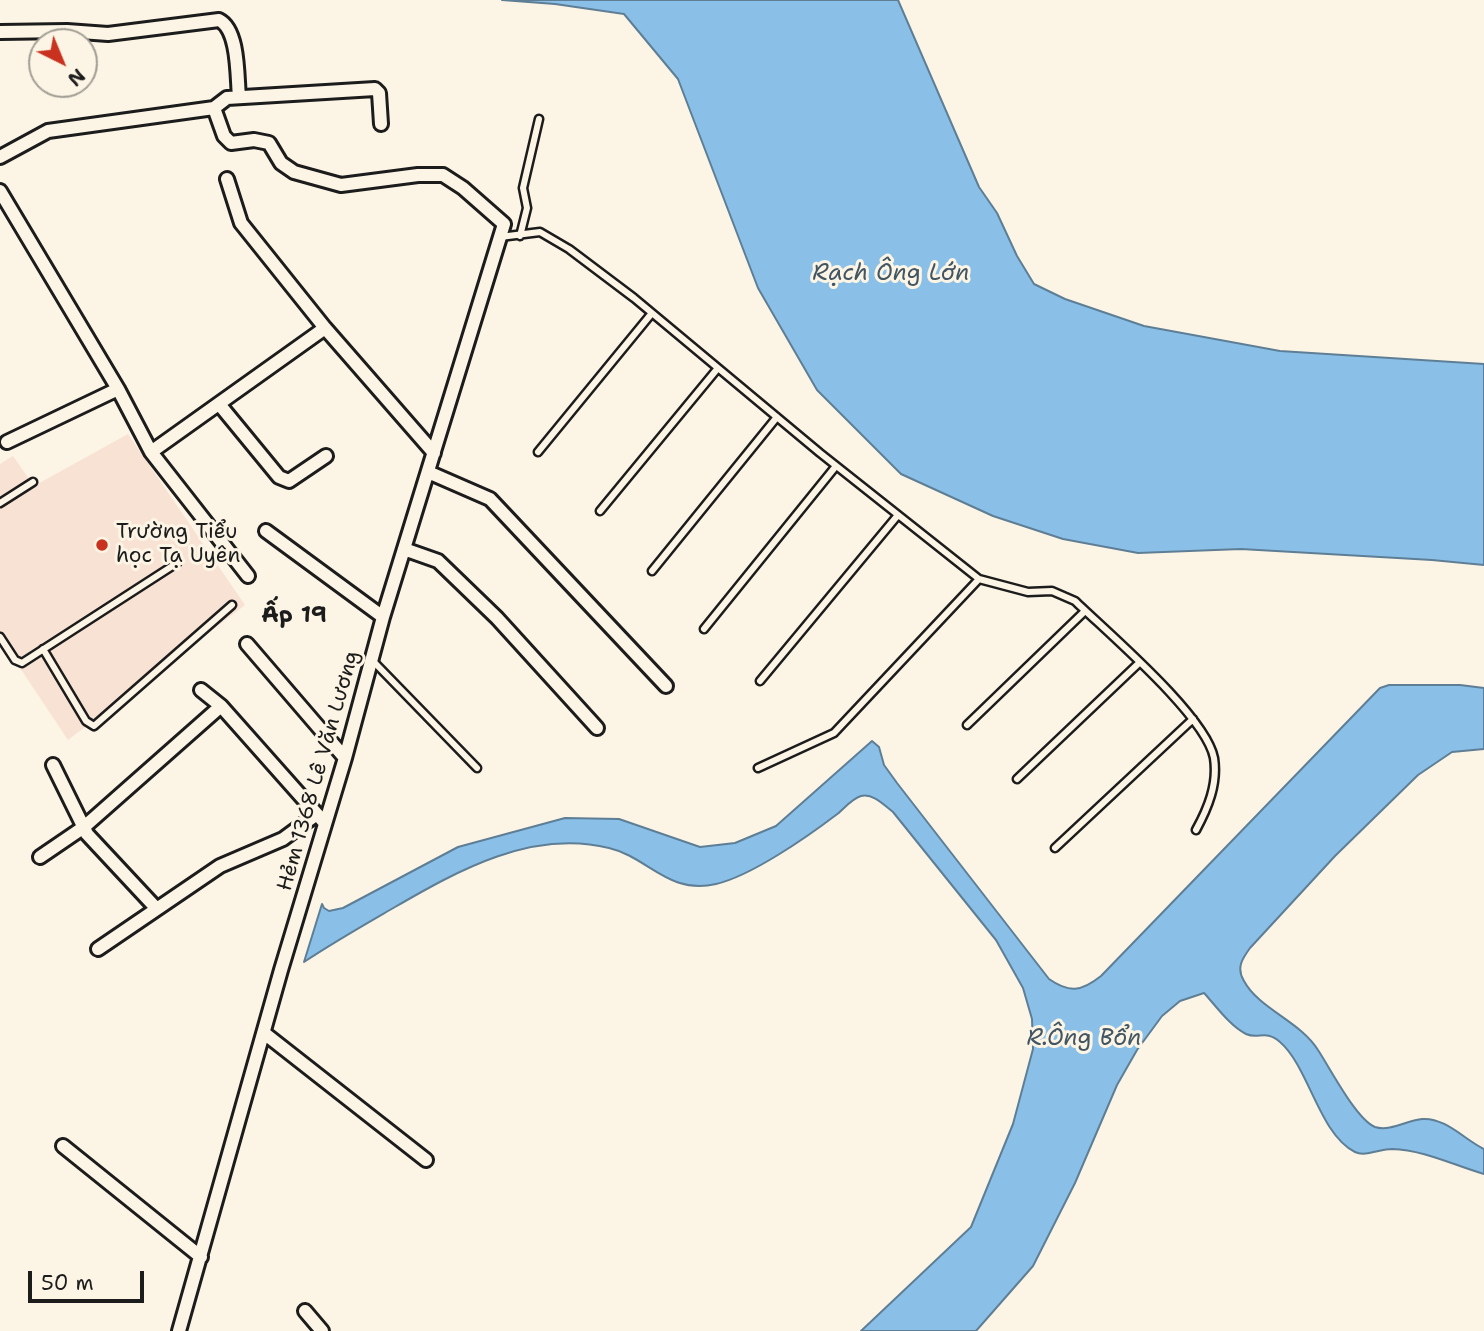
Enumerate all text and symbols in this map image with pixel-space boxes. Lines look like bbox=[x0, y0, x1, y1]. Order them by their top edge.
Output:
north arrow bbox=[28, 28, 98, 98]
text: N bbox=[62, 63, 90, 92]
water label: Rạch Ông Lớn bbox=[813, 260, 969, 288]
place label: Trường Tiểu học Tạ Uyên bbox=[116, 520, 240, 570]
marker: Trường Tiểu học Tạ Uyên bbox=[94, 537, 110, 553]
district label: Ấp 19 bbox=[261, 602, 327, 630]
street label: Hẻm 1368 Lê Văn Lương bbox=[273, 648, 365, 894]
water label: R.Ông Bổn bbox=[1027, 1025, 1141, 1053]
scale bar bbox=[32, 1258, 147, 1302]
text: 50 m bbox=[41, 1269, 94, 1297]

